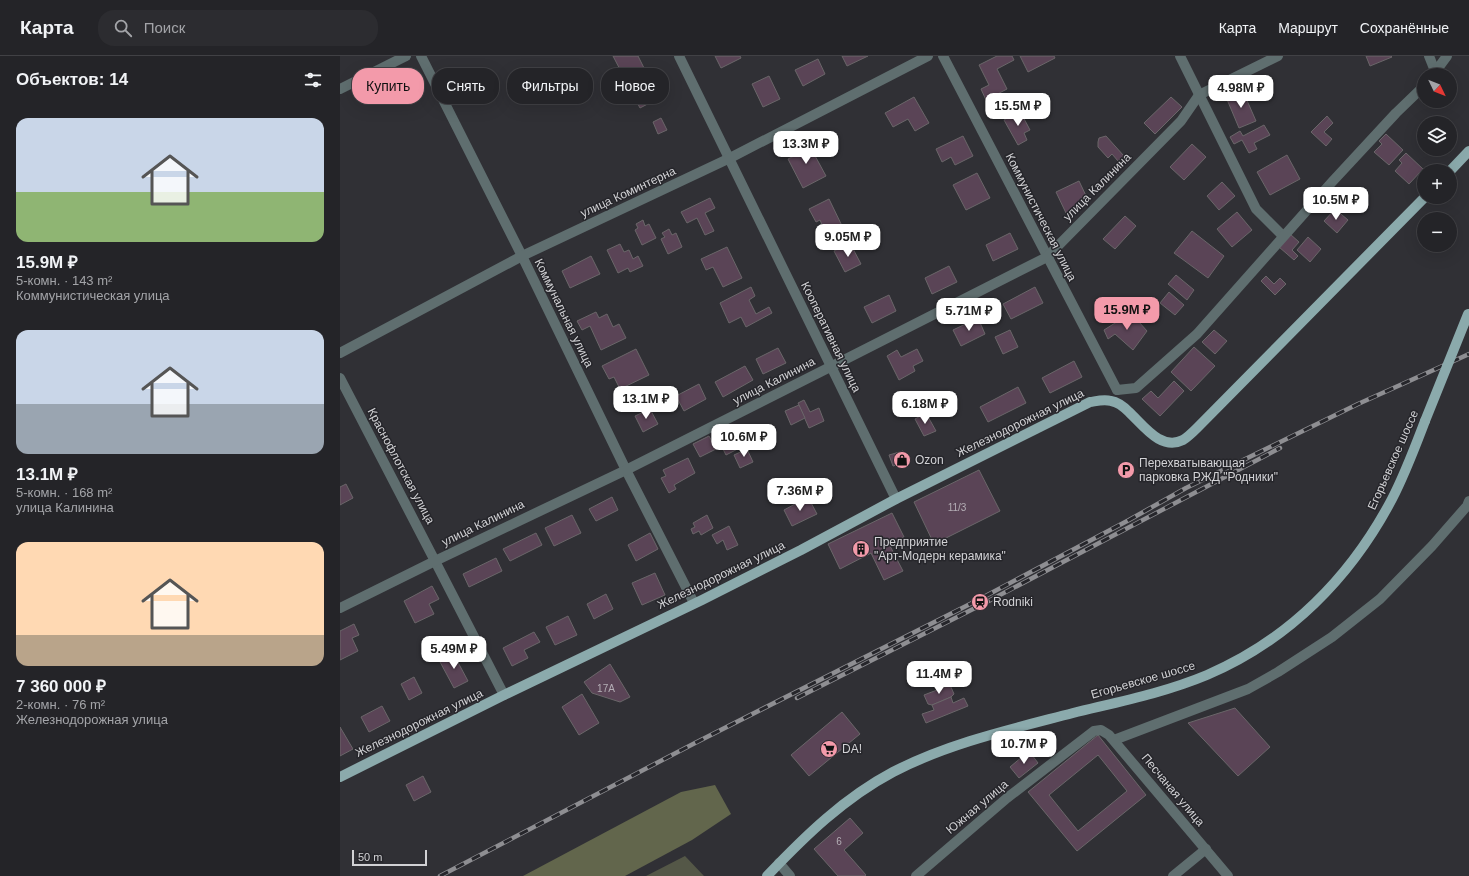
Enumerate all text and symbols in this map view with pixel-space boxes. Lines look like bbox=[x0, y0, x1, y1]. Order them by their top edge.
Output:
search box bbox=[98, 10, 378, 46]
text: Карта bbox=[20, 17, 74, 38]
icon: search bbox=[112, 17, 134, 39]
text: Поиск bbox=[144, 19, 185, 36]
text: Карта bbox=[1219, 20, 1256, 36]
text: Маршрут bbox=[1278, 20, 1338, 36]
text: Сохранённые bbox=[1360, 20, 1449, 36]
chip: Купить bbox=[352, 68, 424, 104]
chip: Снять bbox=[432, 68, 499, 104]
chip: Фильтры bbox=[507, 68, 593, 104]
chip: Новое bbox=[601, 68, 669, 104]
north arrow bbox=[1417, 68, 1457, 108]
map controls bbox=[1417, 68, 1457, 252]
icon: filters bbox=[302, 69, 324, 91]
text: Объектов: 14 bbox=[16, 70, 128, 89]
pin: 4.98M ₽ bbox=[1204, 75, 1278, 109]
text: 4.98M ₽ bbox=[1217, 80, 1265, 95]
pin: 15.5M ₽ bbox=[981, 93, 1055, 127]
text: 15.5M ₽ bbox=[994, 98, 1042, 113]
button: layers bbox=[1417, 116, 1457, 156]
pin: 13.3M ₽ bbox=[769, 131, 843, 165]
text: 13.3M ₽ bbox=[782, 136, 830, 151]
icon: home bbox=[134, 144, 206, 216]
street label: улица Калинина bbox=[1060, 150, 1134, 224]
street label: Коммунистическая улица bbox=[1003, 151, 1080, 284]
street label: улица Коминтерна bbox=[578, 164, 678, 220]
button: + bbox=[1417, 164, 1457, 204]
pin: 10.5M ₽ bbox=[1299, 187, 1373, 221]
text: 10.5M ₽ bbox=[1312, 192, 1360, 207]
button: − bbox=[1417, 212, 1457, 252]
pin: 9.05M ₽ bbox=[811, 224, 885, 258]
text: 9.05M ₽ bbox=[824, 229, 872, 244]
text: 15.9M ₽ bbox=[16, 253, 78, 272]
street label: Коммунальная улица bbox=[532, 256, 597, 370]
text: 5-комн. · 143 m² bbox=[16, 273, 112, 288]
street label: Кооперативная улица bbox=[798, 279, 864, 395]
text: Коммунистическая улица bbox=[16, 288, 170, 303]
pin: 15.9M ₽ bbox=[1090, 297, 1164, 331]
pin: 5.71M ₽ bbox=[932, 298, 1006, 332]
text: 15.9M ₽ bbox=[1103, 302, 1151, 317]
text: 5.71M ₽ bbox=[945, 303, 993, 318]
street label: улица Калинина bbox=[731, 354, 818, 408]
icon: home bbox=[134, 356, 206, 428]
pin: 13.1M ₽ bbox=[609, 386, 683, 420]
street label: Железнодорожная улица bbox=[954, 386, 1086, 460]
text: 13.1M ₽ bbox=[622, 391, 670, 406]
pin: 6.18M ₽ bbox=[888, 391, 962, 425]
text: 6.18M ₽ bbox=[901, 396, 949, 411]
street label: Краснофлотская улица bbox=[364, 406, 438, 527]
street label: Егорьевское шоссе bbox=[1365, 408, 1421, 512]
pin: 10.6M ₽ bbox=[707, 424, 781, 458]
text: 10.6M ₽ bbox=[720, 429, 768, 444]
shop icon: Ozon bbox=[892, 450, 912, 470]
place label: Ozon bbox=[915, 453, 944, 467]
place label: Перехватывающая парковка РЖД "Родники" bbox=[1139, 456, 1278, 484]
parking icon: Перехватывающая парковка РЖД "Родники" bbox=[1116, 460, 1136, 480]
text: 13.1M ₽ bbox=[16, 465, 78, 484]
pin: 7.36M ₽ bbox=[763, 478, 837, 512]
text: 7.36M ₽ bbox=[776, 483, 824, 498]
text: 5-комн. · 168 m² bbox=[16, 485, 112, 500]
street label: улица Калинина bbox=[439, 497, 527, 549]
text: улица Калинина bbox=[16, 500, 114, 515]
house number: 11/3 bbox=[948, 502, 967, 513]
place label: Предприятие "Арт-Модерн керамика" bbox=[874, 535, 1006, 563]
street label: Железнодорожная улица bbox=[655, 538, 787, 612]
building icon: Предприятие "Арт-Модерн керамика" bbox=[851, 539, 871, 559]
icon: home bbox=[134, 568, 206, 640]
station icon: Rodniki bbox=[970, 592, 990, 612]
place label: Rodniki bbox=[993, 595, 1033, 609]
pin: 5.49M ₽ bbox=[417, 636, 491, 670]
text: 5.49M ₽ bbox=[430, 641, 478, 656]
street label: Егорьевское шоссе bbox=[1089, 658, 1197, 702]
pin: 11.4M ₽ bbox=[902, 661, 976, 695]
text: 11.4M ₽ bbox=[916, 666, 962, 681]
text: 7 360 000 ₽ bbox=[16, 677, 106, 696]
house number: 17А bbox=[597, 683, 615, 694]
street label: Железнодорожная улица bbox=[353, 686, 485, 760]
text: 2-комн. · 76 m² bbox=[16, 697, 105, 712]
text: Железнодорожная улица bbox=[16, 712, 168, 727]
pin: 10.7M ₽ bbox=[987, 731, 1061, 765]
text: 10.7M ₽ bbox=[1000, 736, 1048, 751]
supermarket icon: DA! bbox=[819, 739, 839, 759]
place label: DA! bbox=[842, 742, 862, 756]
street label: Песчаная улица bbox=[1139, 751, 1208, 829]
street label: Южная улица bbox=[943, 777, 1011, 837]
house number: 6 bbox=[836, 836, 842, 847]
scale bar bbox=[352, 848, 427, 867]
text: 50 m bbox=[358, 851, 382, 863]

